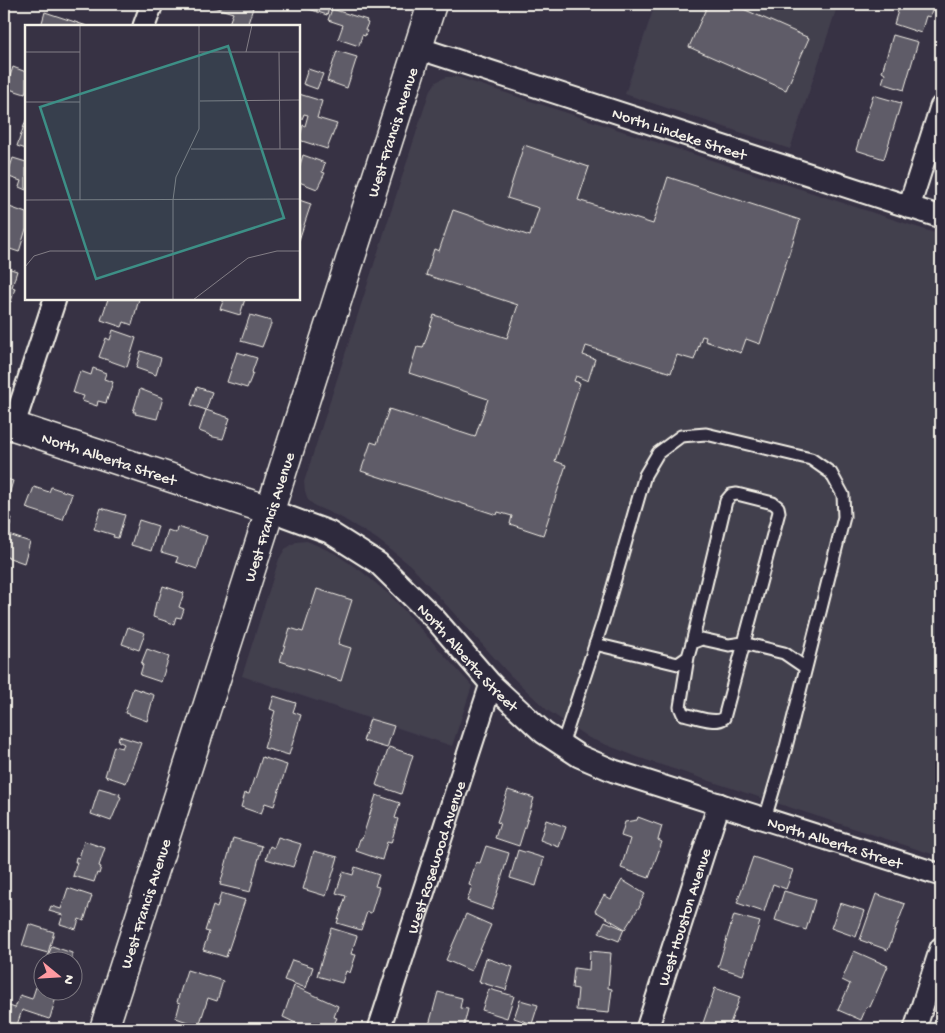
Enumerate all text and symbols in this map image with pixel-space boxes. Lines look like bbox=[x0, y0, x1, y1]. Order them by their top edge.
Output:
inset map bbox=[25, 25, 300, 300]
street label: West Francis Avenue bbox=[365, 65, 424, 200]
street label: North Lindeke Street bbox=[609, 105, 749, 167]
street label: North Alberta Street bbox=[39, 430, 180, 492]
street label: West Francis Avenue bbox=[242, 450, 301, 585]
street label: North Alberta Street bbox=[412, 601, 522, 718]
street label: West Rosewood Avenue bbox=[405, 779, 472, 937]
street label: North Alberta Street bbox=[764, 814, 906, 876]
street label: West Francis Avenue bbox=[118, 836, 177, 972]
street label: West Houston Avenue bbox=[655, 846, 717, 989]
north arrow bbox=[32, 950, 82, 1000]
text: N bbox=[58, 972, 77, 986]

